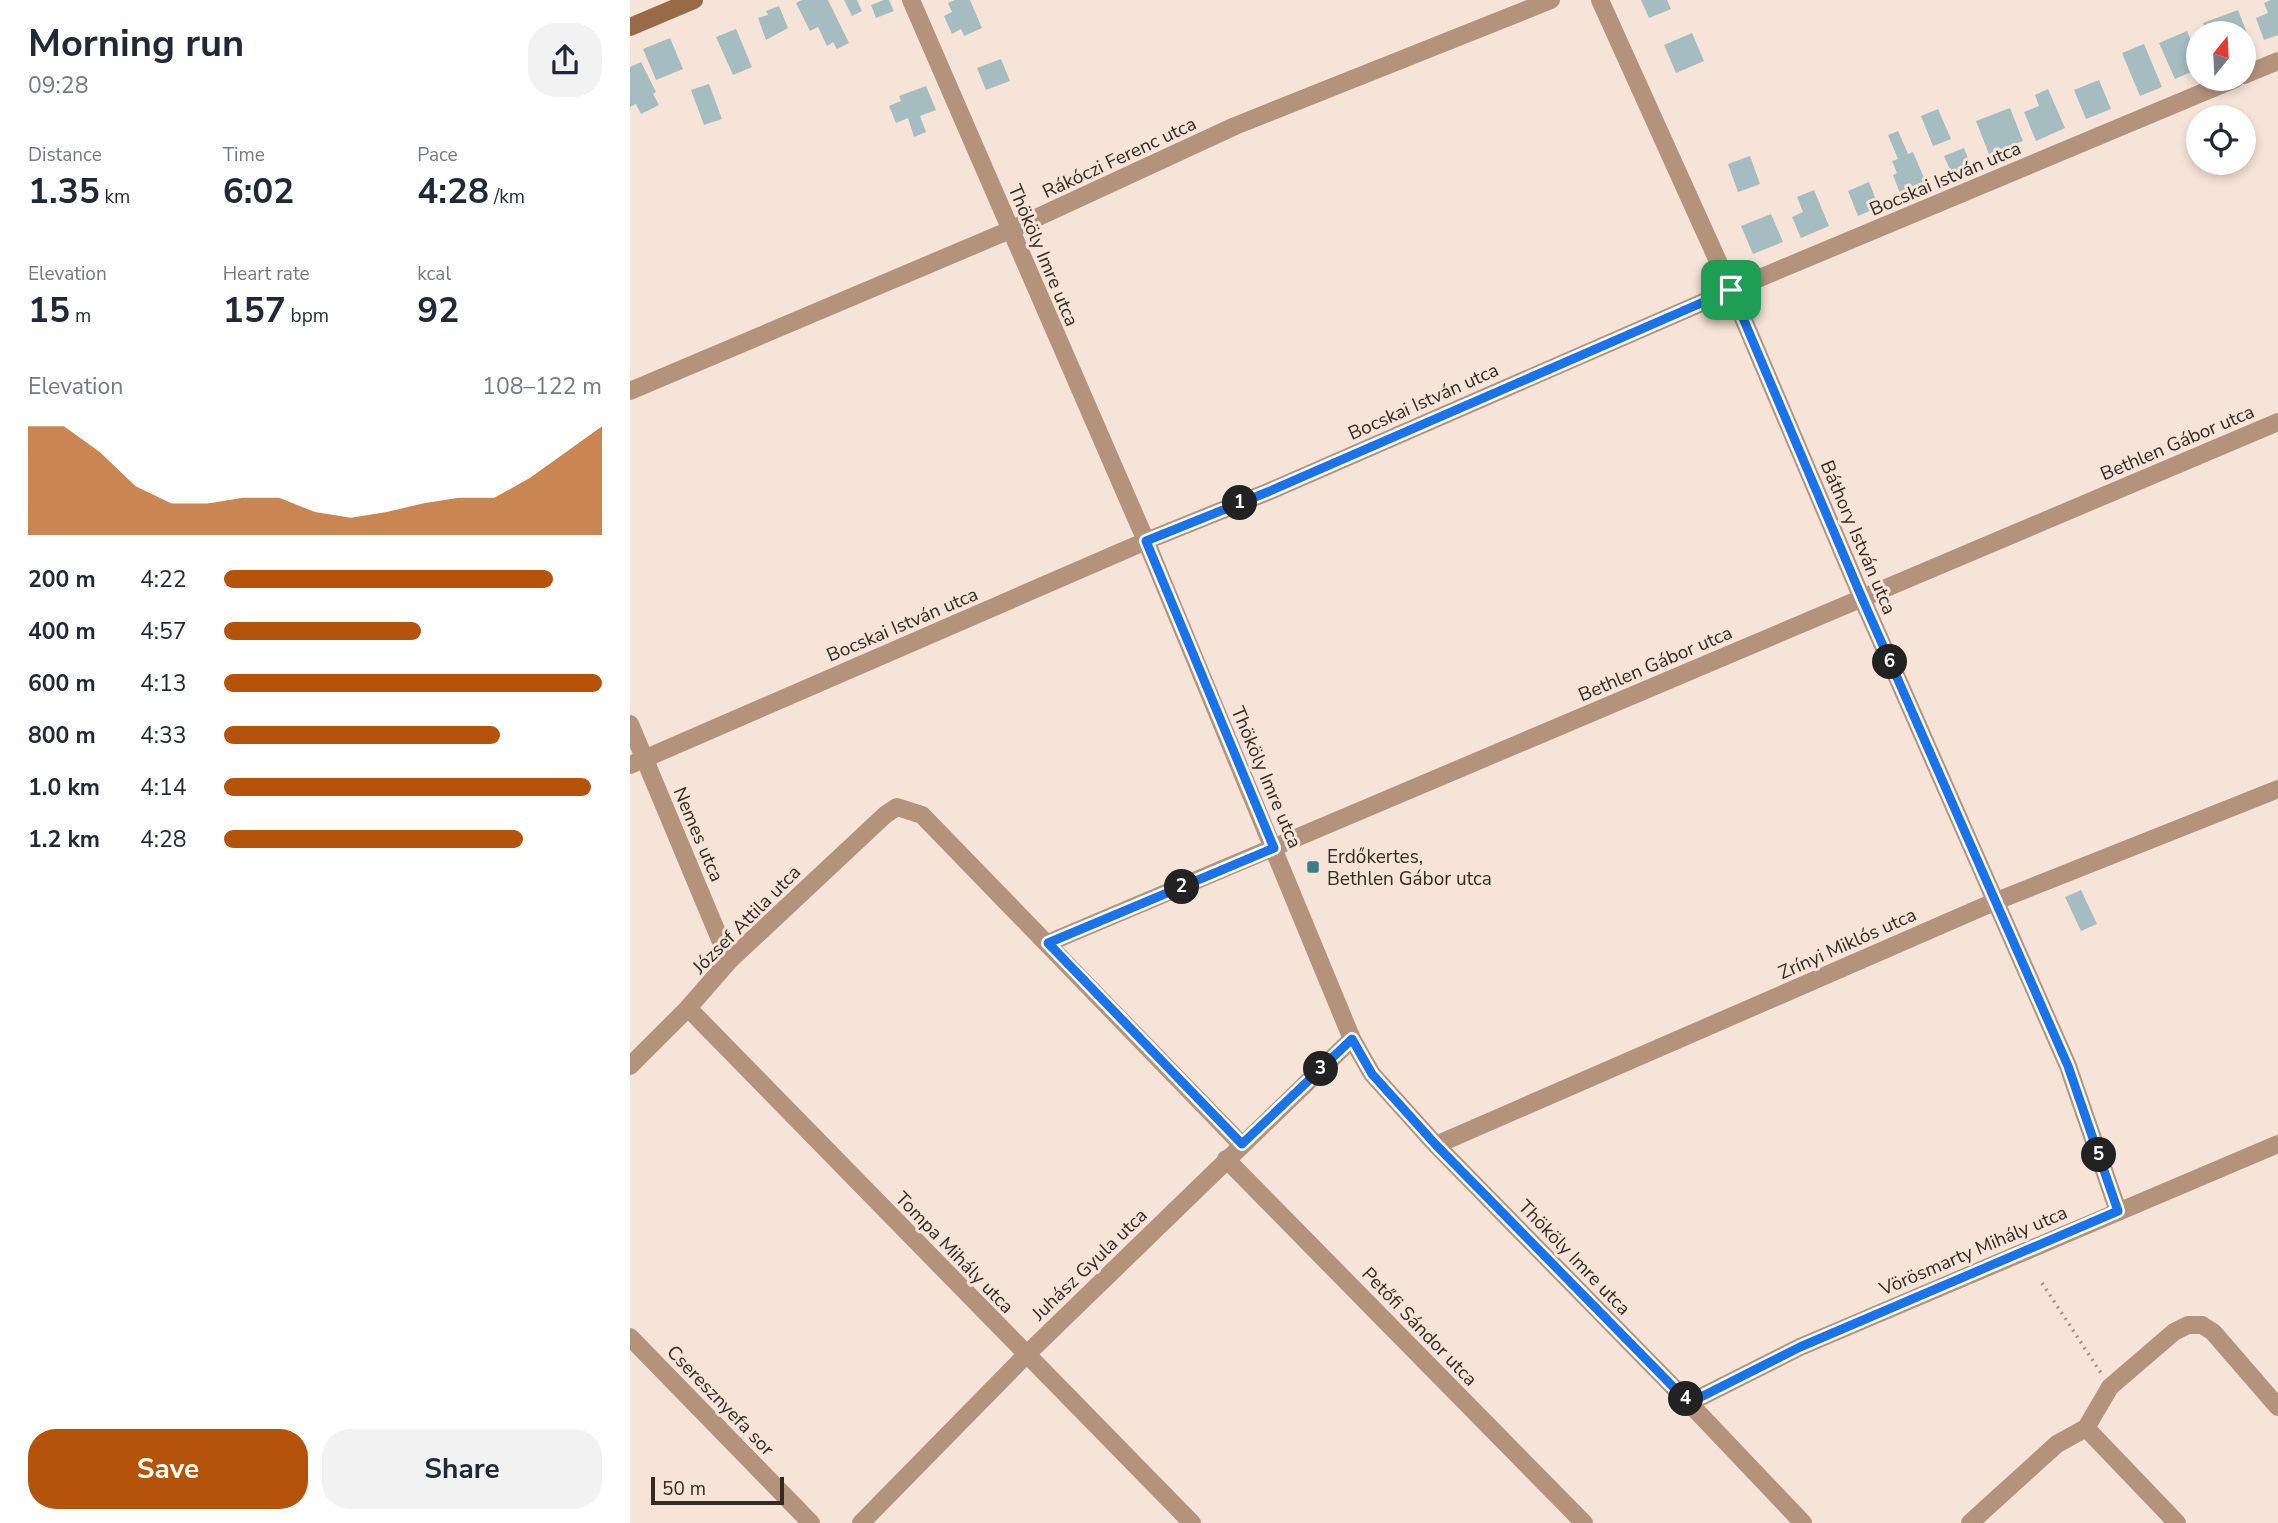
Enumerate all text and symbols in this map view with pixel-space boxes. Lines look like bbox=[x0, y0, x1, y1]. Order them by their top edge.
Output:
text: Morning run bbox=[28, 18, 244, 69]
north arrow bbox=[2186, 21, 2256, 91]
map controls bbox=[2186, 21, 2256, 175]
button: share bbox=[528, 23, 602, 97]
text: 09:28 bbox=[28, 70, 88, 101]
button: locate bbox=[2186, 105, 2256, 175]
street label: Rákóczi Ferenc utca bbox=[1038, 111, 1201, 205]
street label: Bocskai István utca bbox=[1866, 135, 2025, 223]
text: Distance bbox=[28, 142, 102, 168]
text: Time bbox=[223, 142, 265, 168]
text: Pace bbox=[417, 142, 458, 168]
text: 1.35 bbox=[28, 168, 100, 215]
text: 6:02 bbox=[223, 168, 294, 215]
text: 4:28 bbox=[417, 168, 489, 215]
street label: Thököly Imre utca bbox=[1002, 181, 1085, 330]
text: km bbox=[100, 184, 130, 210]
text: /km bbox=[489, 184, 525, 210]
pin bbox=[1701, 260, 1761, 320]
text: Elevation bbox=[28, 261, 107, 287]
text: Heart rate bbox=[223, 261, 310, 287]
text: kcal bbox=[417, 261, 451, 287]
icon: arrive bbox=[1712, 271, 1750, 309]
text: 15 bbox=[28, 287, 70, 334]
text: 157 bbox=[223, 287, 286, 334]
text: 92 bbox=[417, 287, 459, 334]
text: m bbox=[70, 303, 91, 329]
text: bpm bbox=[286, 303, 329, 329]
street label: Bocskai István utca bbox=[1344, 357, 1503, 447]
text: Elevation bbox=[28, 371, 123, 402]
text: 108–122 m bbox=[482, 371, 602, 402]
street label: Bethlen Gábor utca bbox=[2096, 399, 2258, 487]
street label: Báthory István utca bbox=[1814, 456, 1902, 618]
pin: 1 bbox=[1222, 486, 1258, 520]
text: 1 bbox=[1234, 489, 1245, 515]
text: 200 m bbox=[28, 564, 96, 595]
text: 4:22 bbox=[140, 564, 187, 595]
street label: Bocskai István utca bbox=[823, 581, 982, 669]
text: 400 m bbox=[28, 616, 96, 647]
text: 4:57 bbox=[140, 616, 187, 647]
street label: Bethlen Gábor utca bbox=[1574, 620, 1736, 708]
pin: 6 bbox=[1872, 644, 1908, 680]
text: 6 bbox=[1884, 648, 1895, 674]
text: 600 m bbox=[28, 668, 96, 699]
text: 4:13 bbox=[140, 668, 187, 699]
street label: Thököly Imre utca bbox=[1225, 703, 1308, 852]
text: 800 m bbox=[28, 720, 96, 751]
text: 4:33 bbox=[140, 720, 187, 751]
text: 1.0 km bbox=[28, 772, 100, 803]
text: 4:14 bbox=[140, 772, 187, 803]
street label: Nemes utca bbox=[666, 783, 730, 886]
text: 1.2 km bbox=[28, 824, 100, 855]
text: 4:28 bbox=[140, 824, 187, 855]
place label: Erdőkertes, Bethlen Gábor utca bbox=[1327, 844, 1492, 892]
marker: Erdőkertes, Bethlen Gábor utca bbox=[1305, 859, 1321, 875]
street label: József Attila utca bbox=[686, 860, 807, 980]
pin: 2 bbox=[1164, 870, 1200, 904]
text: 2 bbox=[1176, 873, 1187, 899]
street label: Zrínyi Miklós utca bbox=[1774, 902, 1920, 986]
pin: 3 bbox=[1304, 1052, 1338, 1086]
text: 3 bbox=[1315, 1055, 1326, 1081]
pin: 5 bbox=[2082, 1138, 2116, 1172]
text: 5 bbox=[2093, 1141, 2104, 1167]
street label: Tompa Mihály utca bbox=[889, 1186, 1019, 1319]
street label: Thököly Imre utca bbox=[1512, 1194, 1636, 1321]
street label: Vörösmarty Mihály utca bbox=[1875, 1200, 2071, 1303]
street label: Juhász Gyula utca bbox=[1026, 1203, 1153, 1327]
street label: Petőfi Sándor utca bbox=[1356, 1262, 1483, 1392]
street label: Cseresznyefa sor bbox=[661, 1340, 780, 1462]
pin: 4 bbox=[1668, 1382, 1704, 1416]
text: 4 bbox=[1680, 1385, 1691, 1411]
button: Save bbox=[28, 1429, 308, 1509]
button: Share bbox=[322, 1429, 602, 1509]
scale bar bbox=[651, 1474, 784, 1506]
text: 50 m bbox=[662, 1476, 706, 1502]

